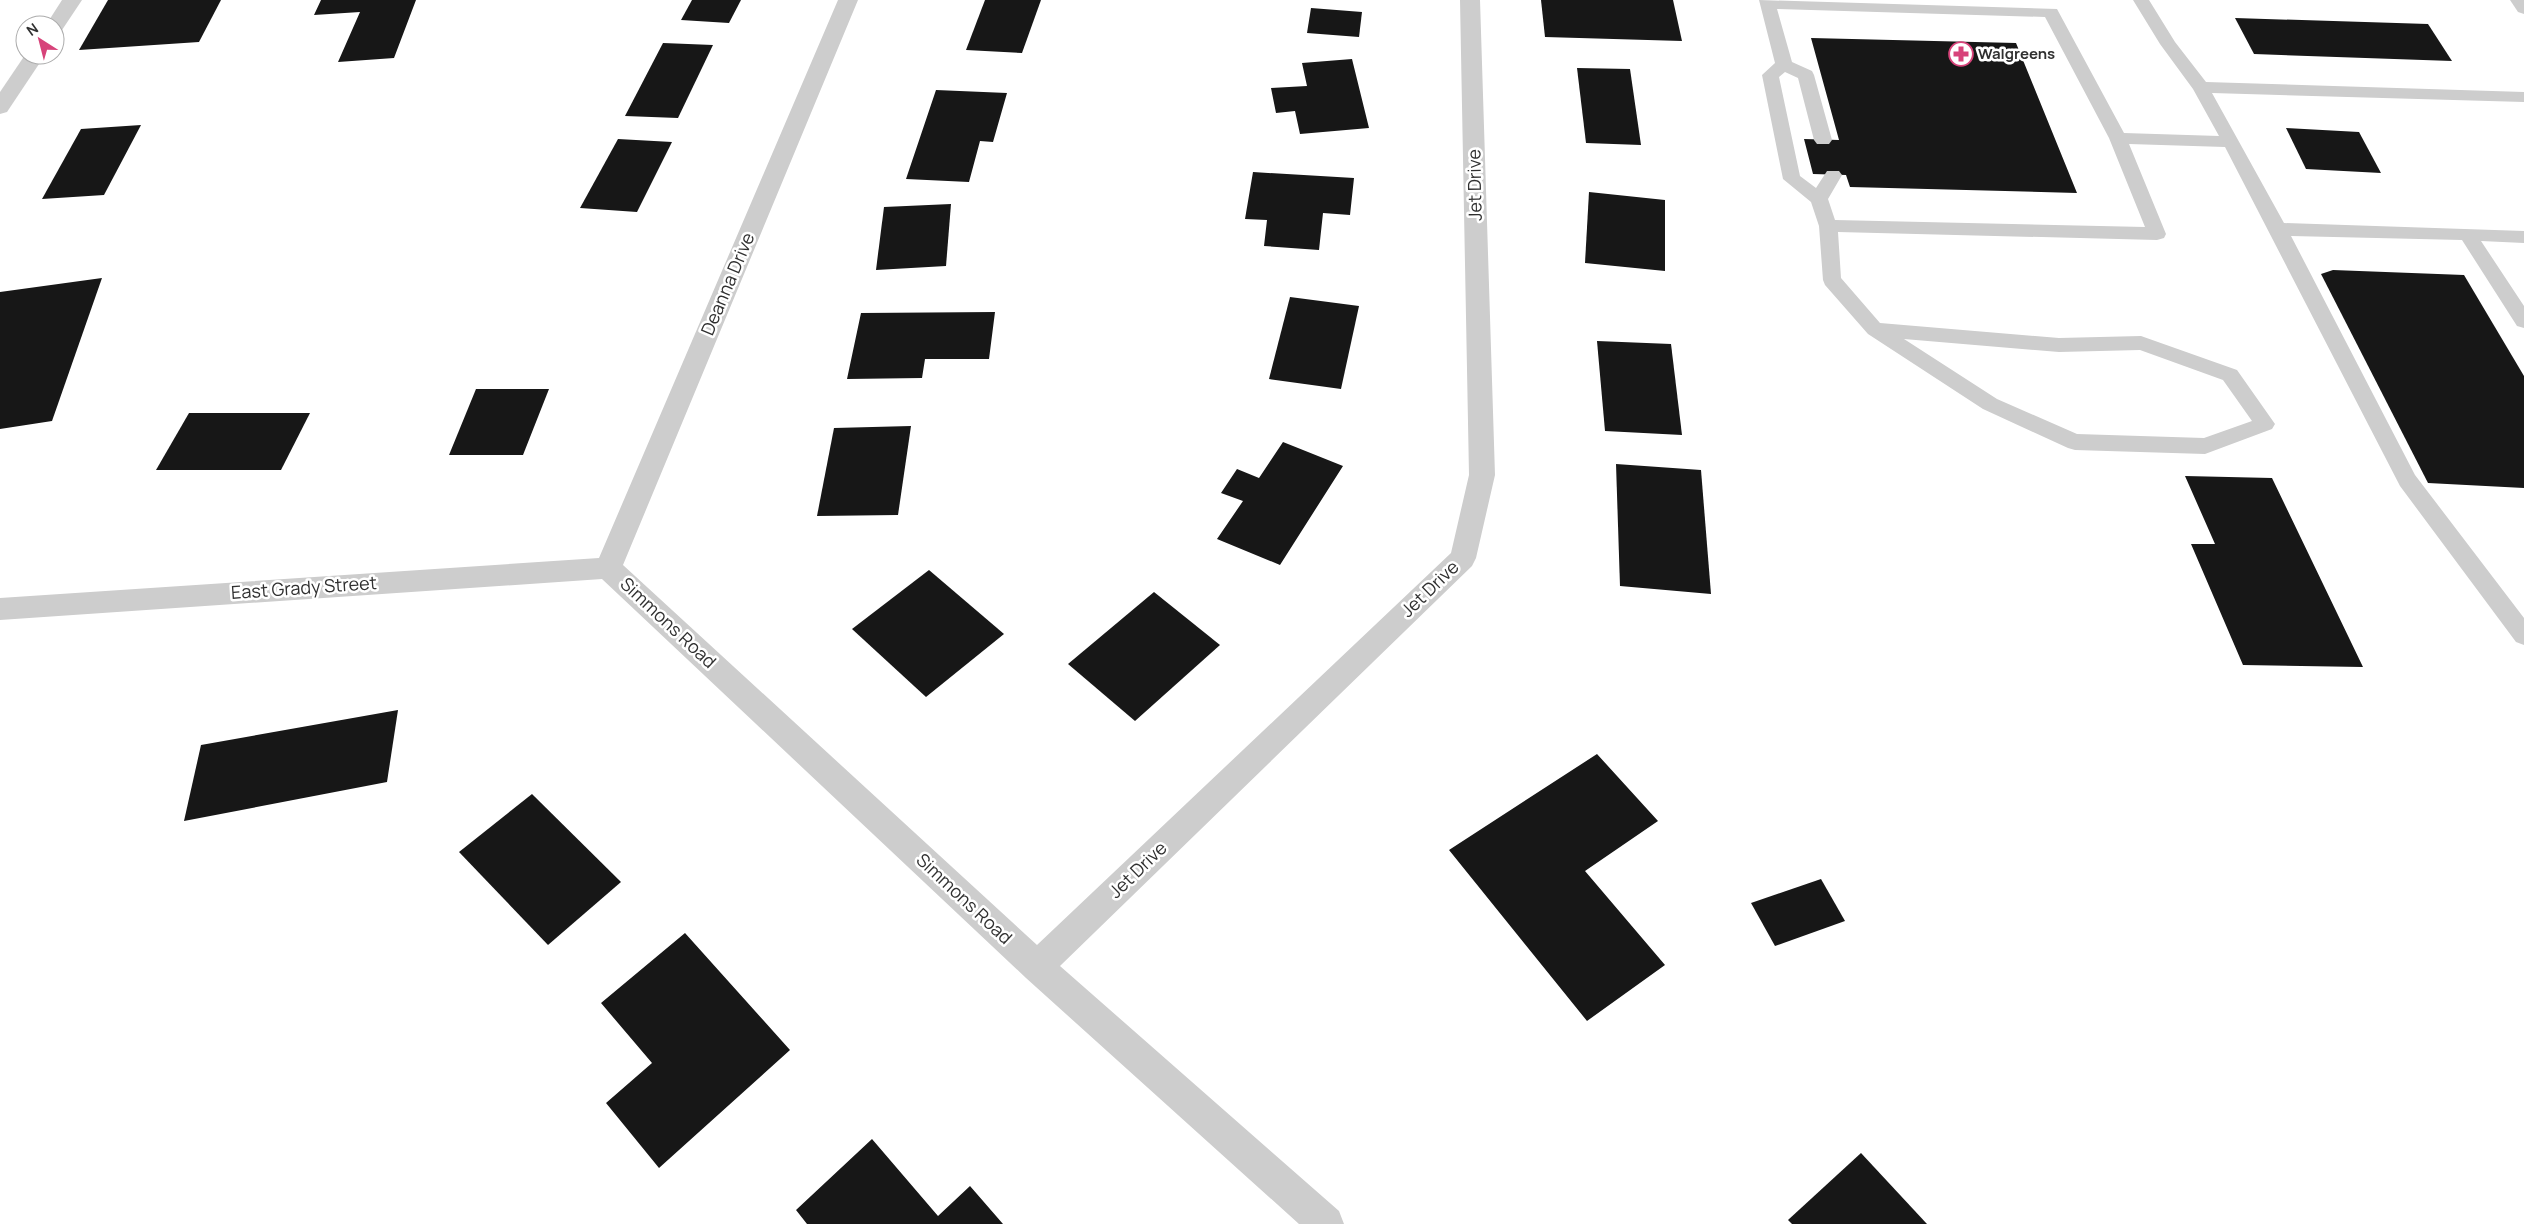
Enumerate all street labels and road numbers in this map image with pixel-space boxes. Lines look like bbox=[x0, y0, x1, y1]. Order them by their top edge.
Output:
street label: Jet Drive bbox=[1461, 149, 1487, 221]
street label: Deanna Drive bbox=[695, 229, 760, 339]
street label: Jet Drive bbox=[1395, 555, 1463, 622]
street label: East Grady Street bbox=[230, 570, 378, 604]
street label: Simmons Road bbox=[616, 572, 722, 673]
street label: Jet Drive bbox=[1103, 836, 1171, 903]
street label: Simmons Road bbox=[912, 848, 1018, 949]

